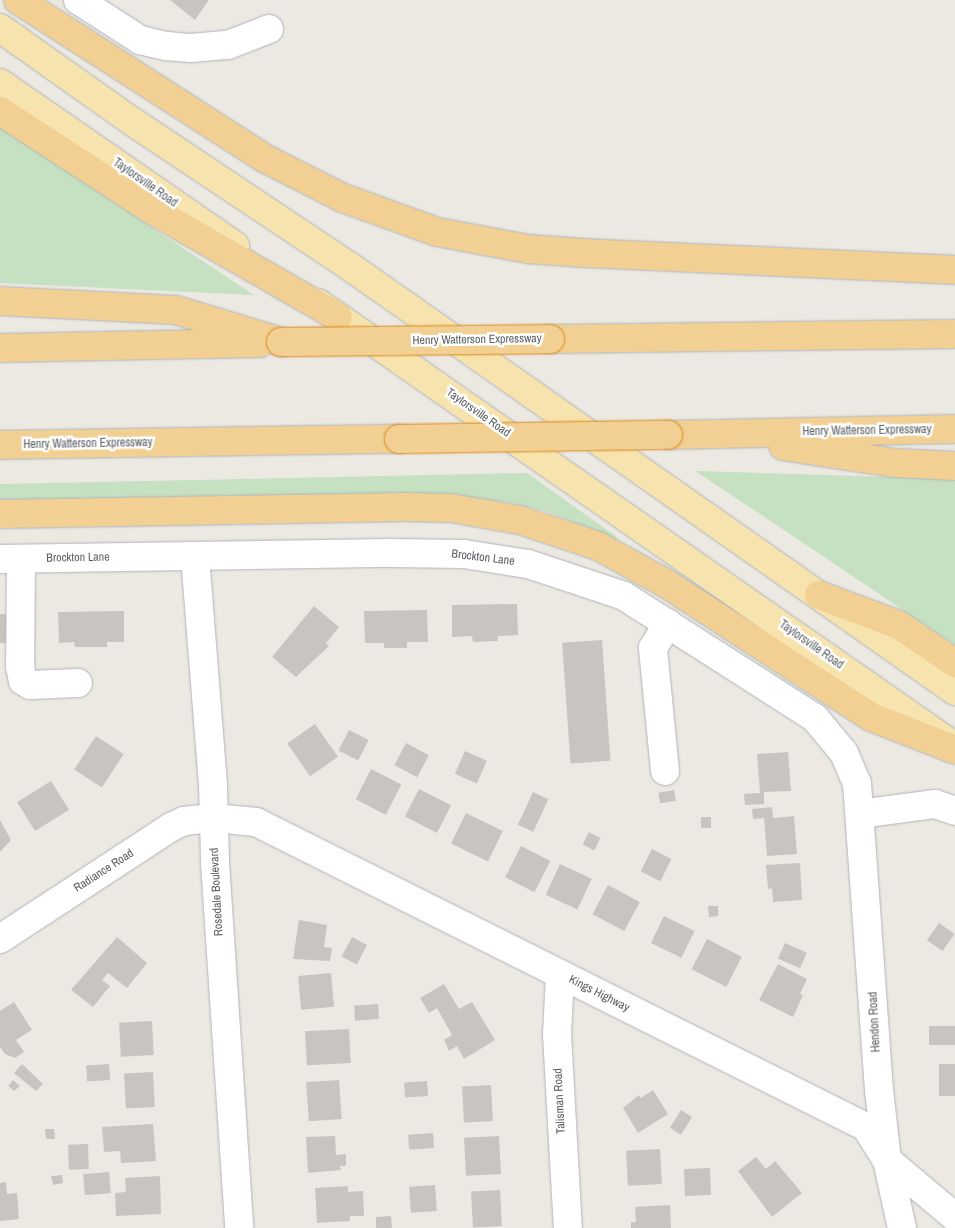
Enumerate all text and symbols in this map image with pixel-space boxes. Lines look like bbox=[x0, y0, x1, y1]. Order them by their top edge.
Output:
street label: Taylorsville Road bbox=[110, 156, 180, 210]
street label: Henry Watterson Expressway bbox=[412, 332, 542, 348]
street label: Taylorsville Road bbox=[443, 386, 513, 440]
street label: Henry Watterson Expressway bbox=[802, 423, 932, 439]
street label: Henry Watterson Expressway bbox=[23, 436, 153, 452]
street label: Brockton Lane bbox=[451, 547, 515, 569]
street label: Brockton Lane bbox=[46, 550, 110, 566]
street label: Taylorsville Road bbox=[776, 618, 846, 672]
street label: Radiance Road bbox=[71, 846, 137, 896]
street label: Rosedale Boulevard bbox=[207, 847, 227, 937]
street label: Kings Highway bbox=[566, 973, 632, 1015]
street label: Hendon Road bbox=[866, 991, 884, 1053]
street label: Talisman Road bbox=[551, 1068, 569, 1134]

